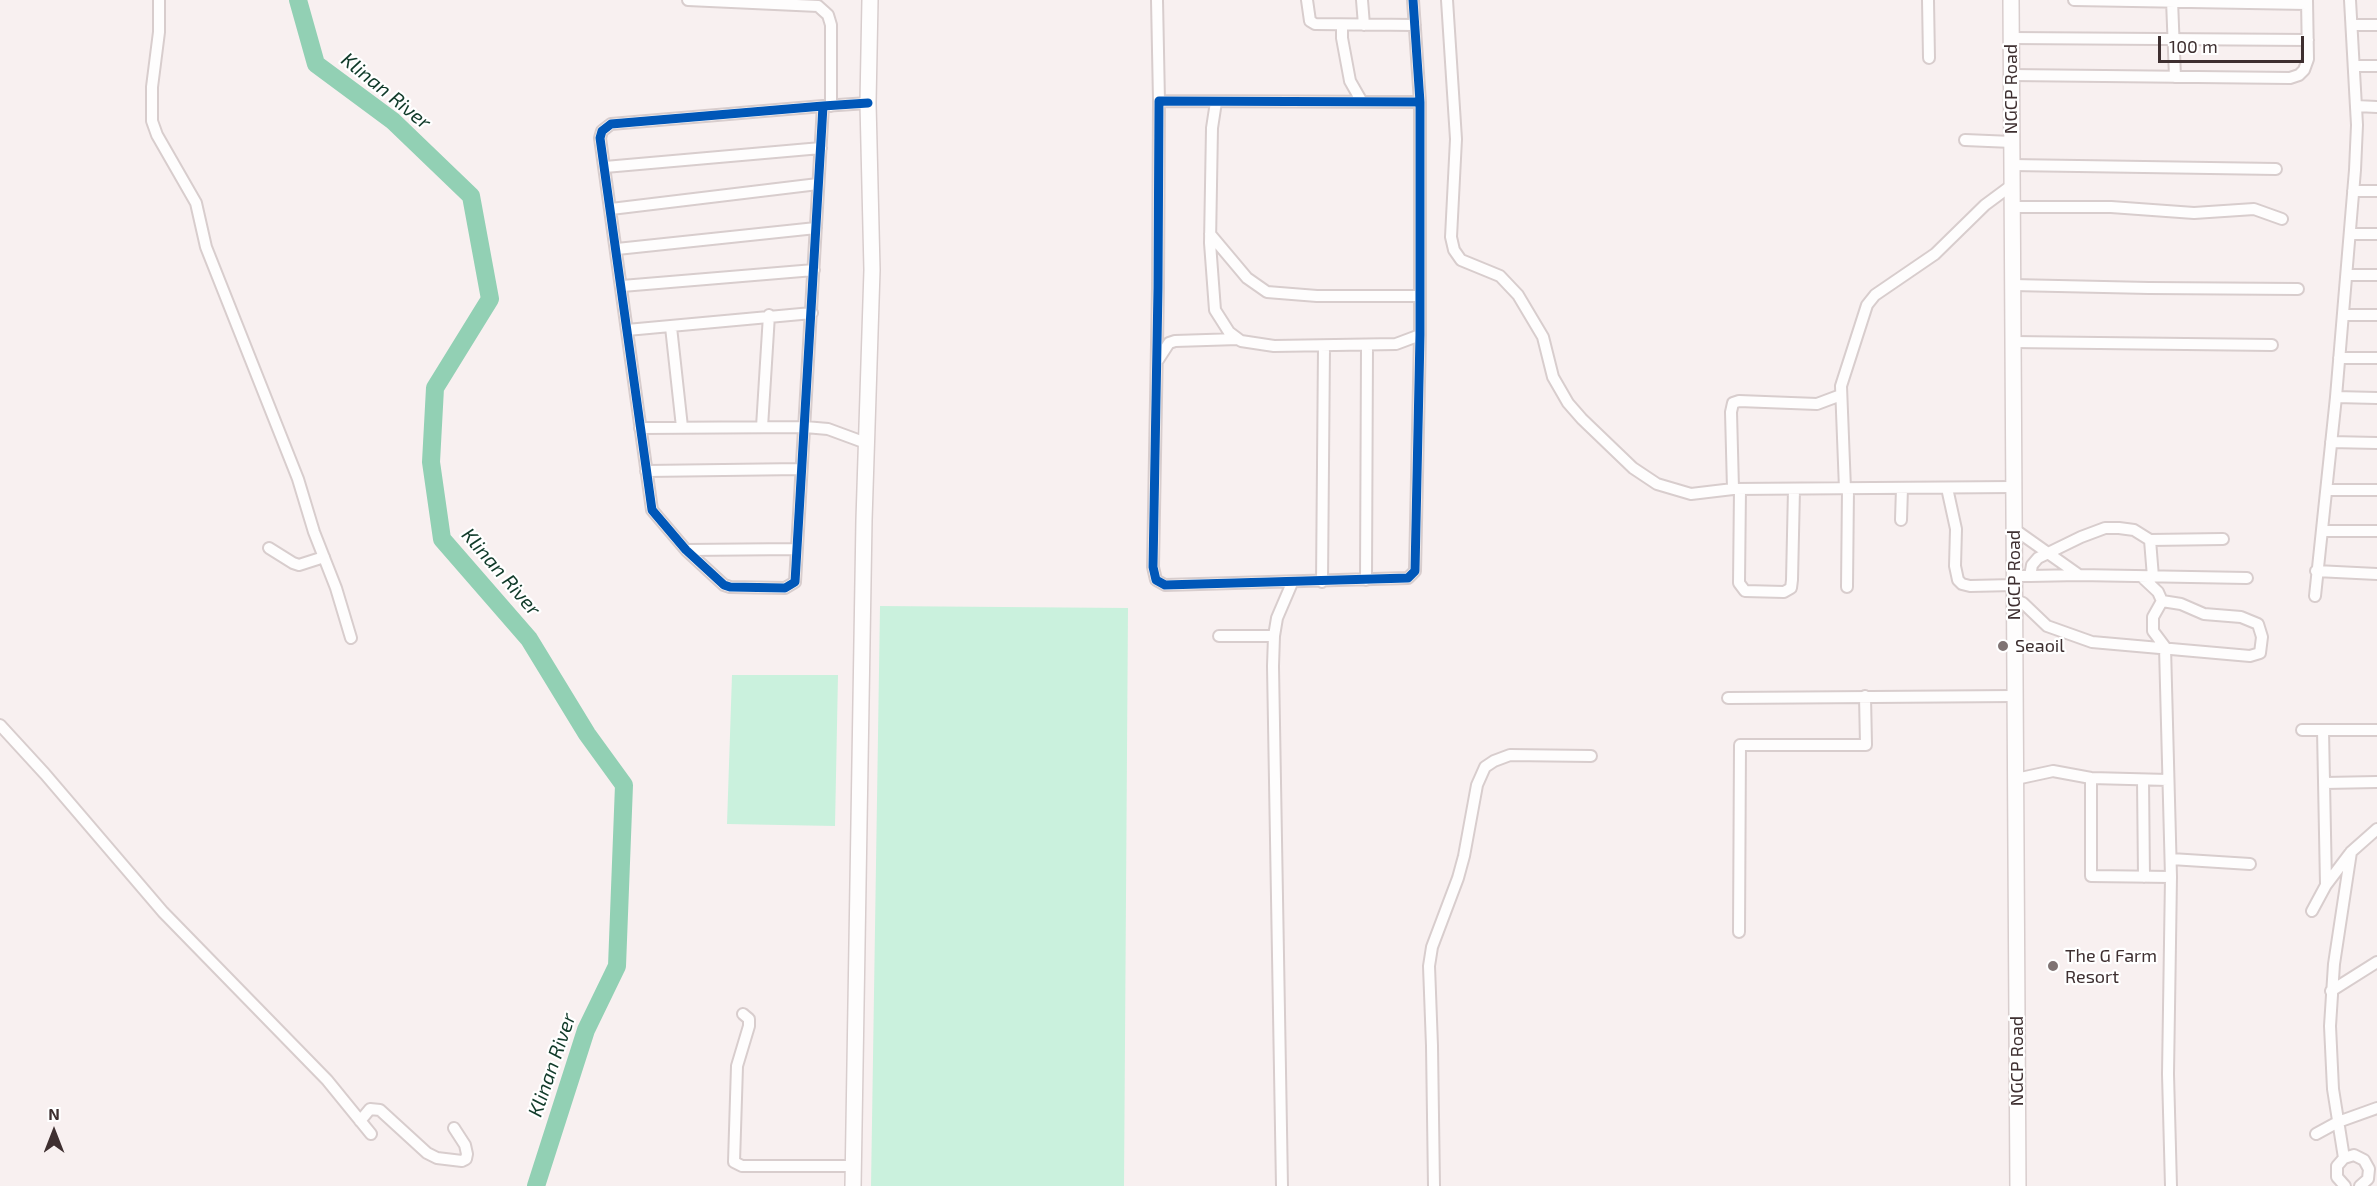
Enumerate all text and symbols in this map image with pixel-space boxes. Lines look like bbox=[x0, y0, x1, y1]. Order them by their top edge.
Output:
scale bar bbox=[2161, 24, 2306, 62]
text: 100 m bbox=[2169, 35, 2218, 57]
street label: NGCP Road bbox=[2000, 44, 2022, 134]
water label: Klinan River bbox=[336, 48, 436, 134]
water label: Klinan River bbox=[456, 523, 546, 621]
street label: NGCP Road bbox=[2003, 530, 2025, 620]
place label: Seaoil bbox=[2015, 635, 2065, 657]
marker: Seaoil bbox=[1996, 639, 2010, 653]
place label: The G Farm Resort bbox=[2065, 945, 2157, 988]
marker: The G Farm Resort bbox=[2046, 959, 2060, 973]
water label: Klinan River bbox=[523, 1010, 581, 1120]
street label: NGCP Road bbox=[2006, 1016, 2028, 1106]
north arrow bbox=[24, 1102, 84, 1162]
text: N bbox=[48, 1104, 60, 1123]

